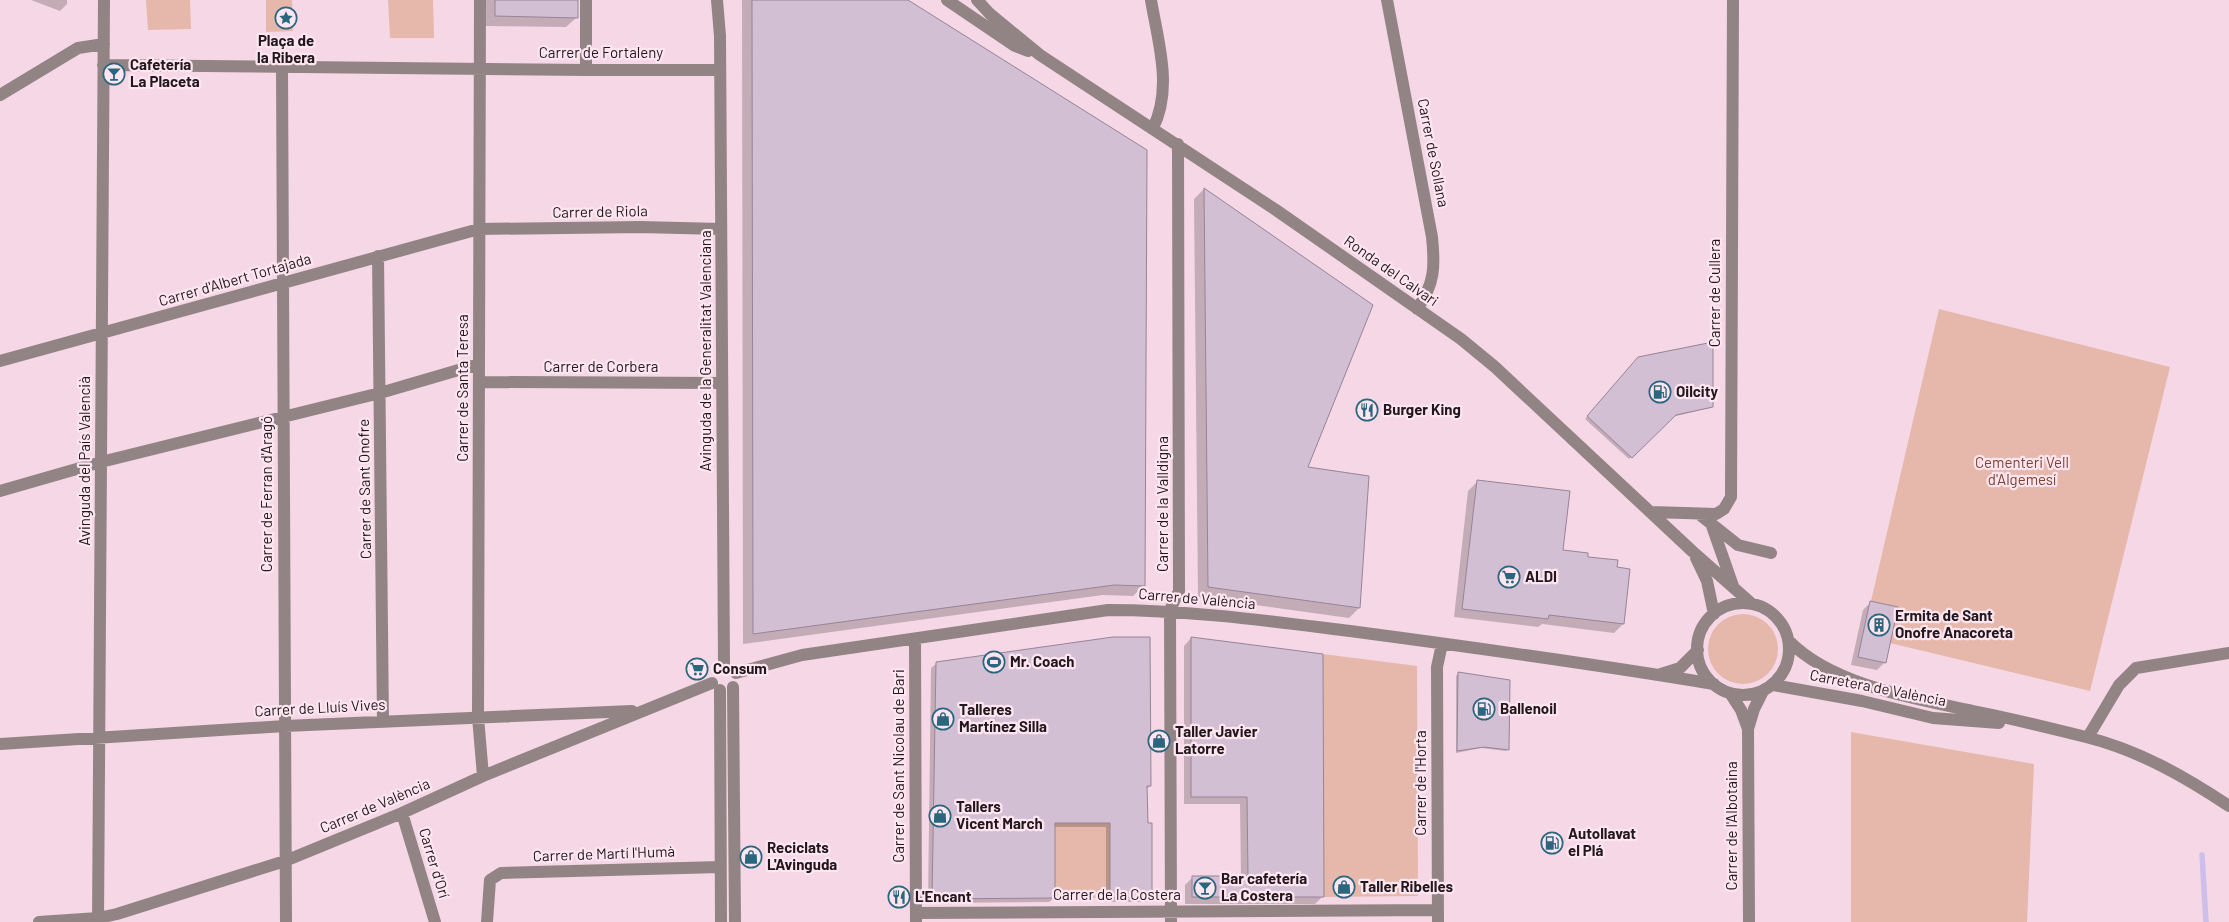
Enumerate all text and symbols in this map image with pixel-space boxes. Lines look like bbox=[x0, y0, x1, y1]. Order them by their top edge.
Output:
place icon: Plaça de la Ribera bbox=[274, 6, 298, 30]
place label: Plaça de la Ribera bbox=[257, 31, 315, 66]
street label: Carrer de Fortaleny bbox=[539, 43, 663, 61]
place label: Cafetería La Placeta bbox=[130, 55, 200, 90]
bar icon: Cafetería La Placeta bbox=[102, 62, 126, 86]
street label: Carrer de Sollana bbox=[1415, 97, 1453, 209]
street label: Carrer de Riola bbox=[552, 201, 648, 221]
street label: Avinguda de la Generalitat Valenciana bbox=[696, 230, 714, 472]
street label: Ronda del Calvari bbox=[1341, 231, 1442, 309]
street label: Carrer de Cullera bbox=[1705, 239, 1723, 347]
street label: Carrer d'Albert Tortajada bbox=[156, 249, 313, 309]
street label: Carrer de Santa Teresa bbox=[453, 314, 471, 462]
street label: Carrer de Corbera bbox=[543, 357, 659, 375]
street label: Avinguda del País Valencià bbox=[75, 376, 93, 546]
fuel station icon: Oilcity bbox=[1648, 380, 1672, 404]
place label: Oilcity bbox=[1676, 382, 1718, 400]
restaurant icon: Burger King bbox=[1355, 398, 1379, 422]
place label: Burger King bbox=[1383, 400, 1461, 418]
street label: Carrer de Ferran d'Aragó bbox=[257, 416, 275, 572]
street label: Carrer de Sant Onofre bbox=[354, 419, 374, 559]
street label: Carrer de la Valldigna bbox=[1153, 436, 1171, 572]
park label: Cementeri Vell d'Algemesí bbox=[1975, 453, 2069, 488]
supermarket icon: ALDI bbox=[1497, 565, 1521, 589]
place label: ALDI bbox=[1525, 567, 1557, 585]
street label: Carrer de València bbox=[1138, 584, 1256, 612]
place label: Ermita de Sant Onofre Anacoreta bbox=[1895, 606, 2013, 641]
building icon: Ermita de Sant Onofre Anacoreta bbox=[1867, 613, 1891, 637]
sports icon: Mr. Coach bbox=[982, 650, 1006, 674]
place label: Mr. Coach bbox=[1010, 652, 1075, 670]
supermarket icon: Consum bbox=[685, 657, 709, 681]
place label: Consum bbox=[713, 659, 767, 677]
street label: Carretera de València bbox=[1809, 665, 1948, 709]
street label: Carrer de Sant Nicolau de Bari bbox=[889, 669, 907, 863]
street label: Carrer de Lluís Vives bbox=[254, 695, 386, 719]
fuel station icon: Ballenoil bbox=[1472, 697, 1496, 721]
place label: Ballenoil bbox=[1500, 699, 1557, 717]
place label: Talleres Martínez Silla bbox=[959, 700, 1047, 735]
shop icon: Talleres Martínez Silla bbox=[931, 707, 955, 731]
place label: Taller Javier Latorre bbox=[1175, 722, 1258, 757]
shop icon: Taller Javier Latorre bbox=[1147, 729, 1171, 753]
street label: Carrer de l'Horta bbox=[1411, 730, 1429, 836]
street label: Carrer de l'Albotaina bbox=[1722, 761, 1740, 891]
street label: Carrer de València bbox=[317, 774, 432, 836]
place label: Tallers Vicent March bbox=[956, 797, 1043, 832]
shop icon: Tallers Vicent March bbox=[928, 804, 952, 828]
place label: Autollavat el Plá bbox=[1568, 824, 1636, 859]
street label: Carrer d'Orí bbox=[416, 826, 454, 900]
fuel station icon: Autollavat el Plá bbox=[1540, 831, 1564, 855]
place label: Reciclats L'Avinguda bbox=[767, 838, 837, 873]
street label: Carrer de Martí l'Humà bbox=[533, 842, 675, 864]
shop icon: Reciclats L'Avinguda bbox=[739, 845, 763, 869]
place label: Bar cafetería La Costera bbox=[1221, 869, 1307, 904]
shop icon: Taller Ribelles bbox=[1332, 875, 1356, 899]
bar icon: Bar cafetería La Costera bbox=[1193, 876, 1217, 900]
place label: Taller Ribelles bbox=[1360, 877, 1453, 895]
restaurant icon: L'Encant bbox=[887, 885, 911, 909]
street label: Carrer de la Costera bbox=[1053, 885, 1181, 903]
place label: L'Encant bbox=[915, 887, 972, 905]

